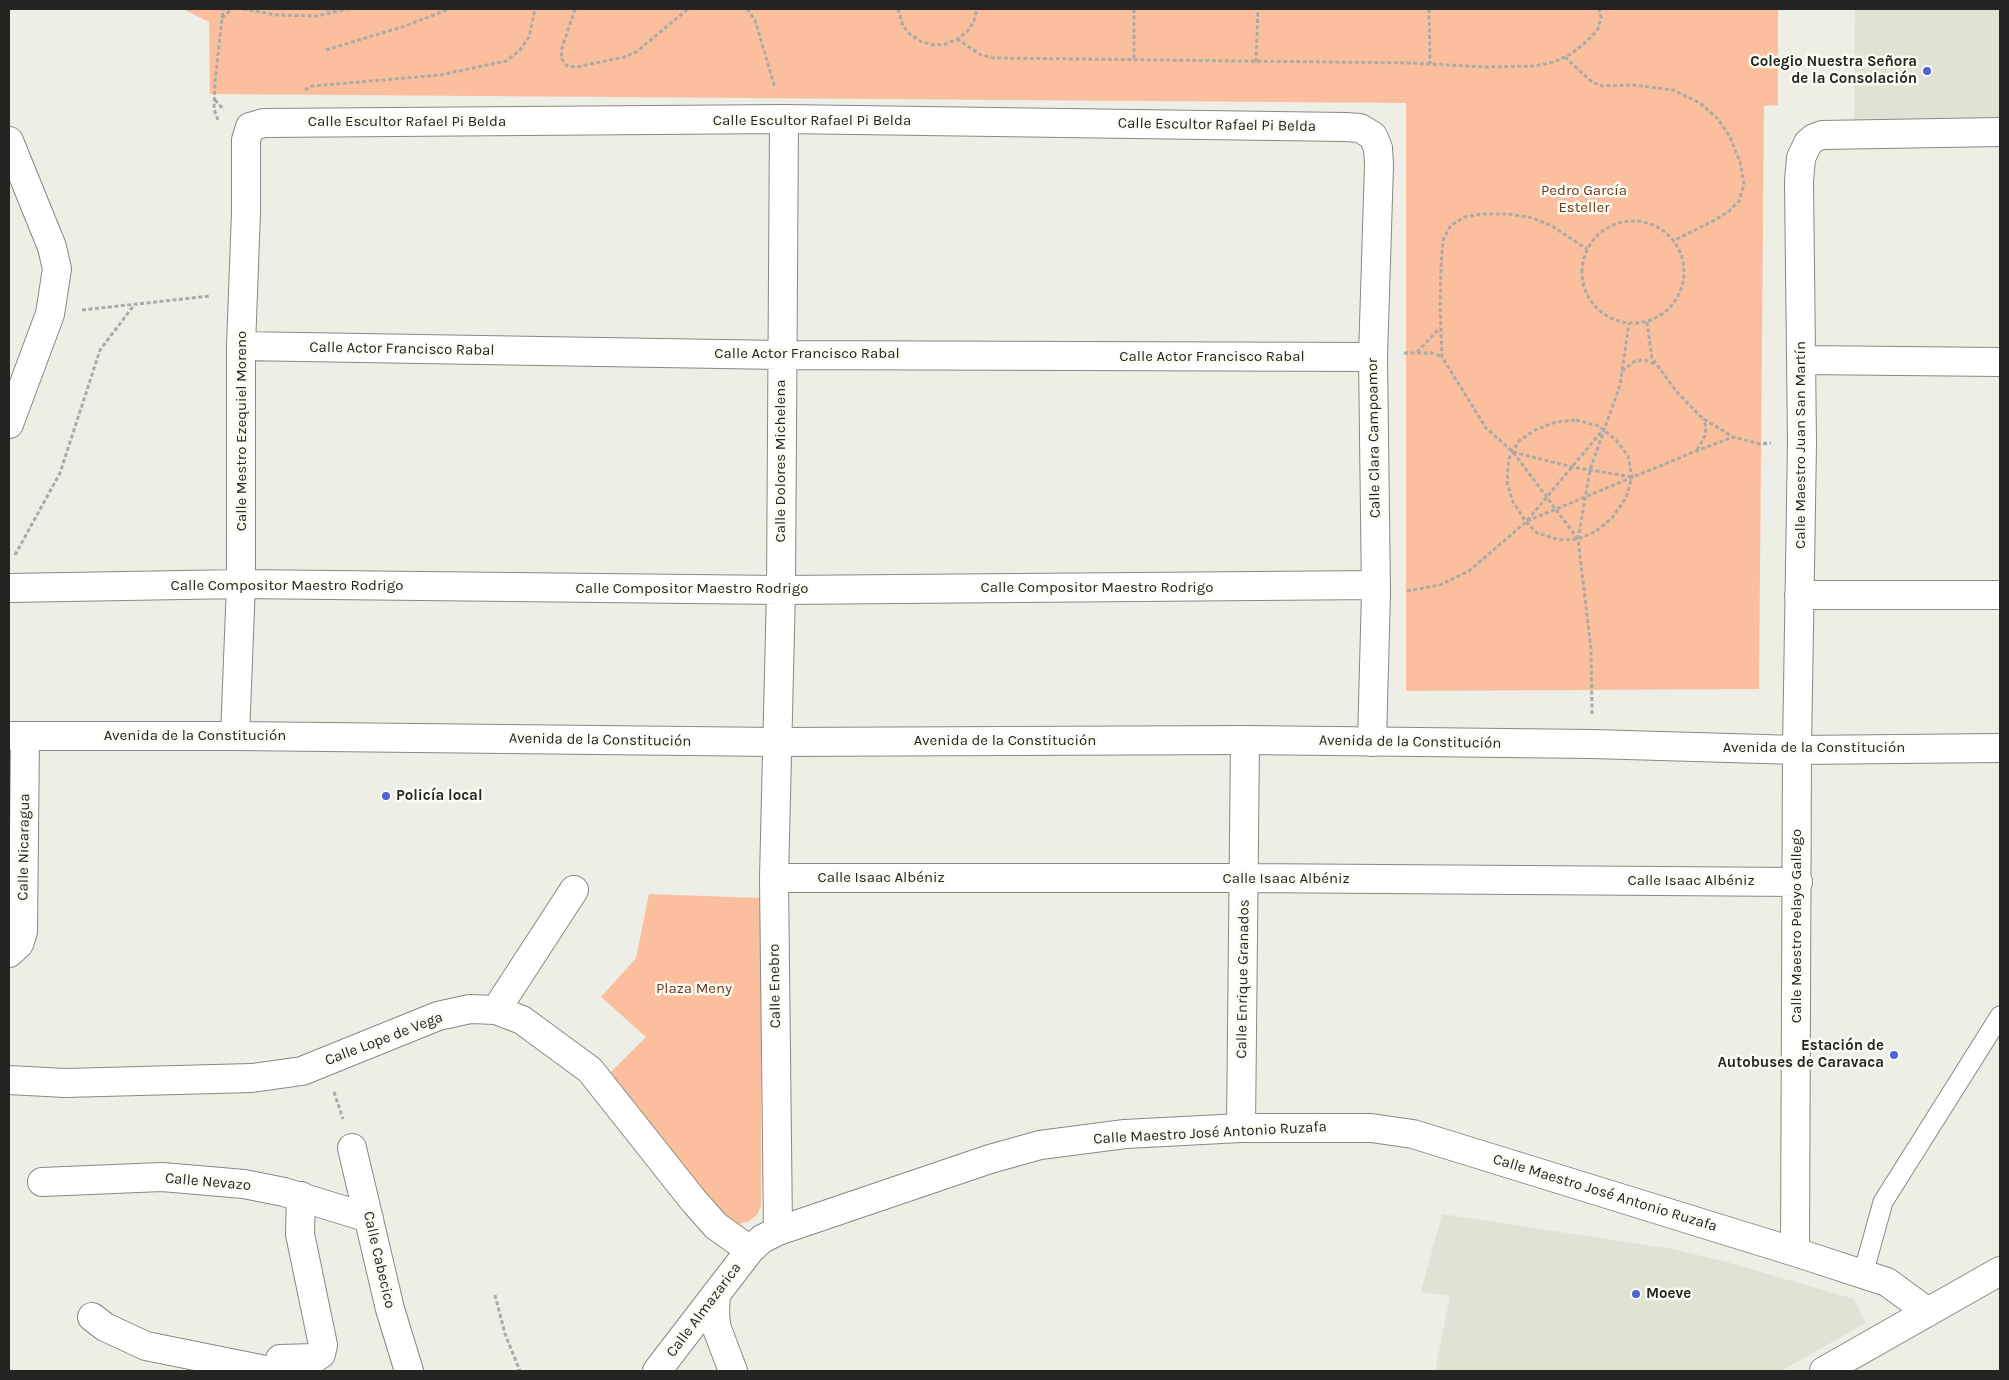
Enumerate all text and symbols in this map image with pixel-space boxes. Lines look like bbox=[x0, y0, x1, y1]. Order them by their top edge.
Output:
place label: Colegio Nuestra Señora de la Consolación bbox=[1750, 53, 1917, 88]
marker: Colegio Nuestra Señora de la Consolación bbox=[1921, 65, 1933, 77]
street label: Calle Escultor Rafael Pi Belda bbox=[713, 112, 911, 130]
street label: Calle Escultor Rafael Pi Belda bbox=[308, 113, 506, 131]
street label: Calle Escultor Rafael Pi Belda bbox=[1118, 114, 1316, 136]
park label: Pedro García Esteller bbox=[1541, 182, 1627, 217]
street label: Calle Mestro Ezequiel Moreno bbox=[233, 331, 251, 531]
street label: Calle Actor Francisco Rabal bbox=[309, 338, 495, 360]
street label: Calle Maestro Juan San Martín bbox=[1792, 341, 1810, 549]
street label: Calle Actor Francisco Rabal bbox=[714, 345, 900, 363]
street label: Calle Actor Francisco Rabal bbox=[1119, 348, 1305, 366]
street label: Calle Clara Campoamor bbox=[1364, 358, 1384, 518]
street label: Calle Dolores Michelena bbox=[772, 379, 790, 543]
street label: Calle Compositor Maestro Rodrigo bbox=[171, 577, 403, 595]
street label: Calle Compositor Maestro Rodrigo bbox=[981, 579, 1213, 597]
street label: Calle Compositor Maestro Rodrigo bbox=[576, 580, 808, 598]
street label: Avenida de la Constitución bbox=[104, 727, 286, 745]
street label: Avenida de la Constitución bbox=[509, 729, 691, 751]
street label: Avenida de la Constitución bbox=[1319, 731, 1501, 753]
street label: Avenida de la Constitución bbox=[914, 732, 1096, 750]
street label: Avenida de la Constitución bbox=[1723, 739, 1905, 757]
place label: Policía local bbox=[396, 787, 482, 805]
marker: Policía local bbox=[380, 790, 392, 802]
street label: Calle Nicaragua bbox=[14, 793, 34, 901]
street label: Calle Maestro Pelayo Gallego bbox=[1788, 829, 1806, 1023]
street label: Calle Isaac Albéniz bbox=[817, 869, 945, 887]
street label: Calle Isaac Albéniz bbox=[1222, 870, 1350, 888]
street label: Calle Isaac Albéniz bbox=[1627, 872, 1755, 890]
street label: Calle Enrique Granados bbox=[1233, 899, 1253, 1059]
street label: Calle Enebro bbox=[765, 943, 785, 1029]
park label: Plaza Meny bbox=[656, 980, 732, 998]
street label: Calle Lope de Vega bbox=[322, 1008, 446, 1070]
place label: Estación de Autobuses de Caravaca bbox=[1717, 1037, 1884, 1072]
marker: Estación de Autobuses de Caravaca bbox=[1888, 1049, 1900, 1061]
street label: Calle Maestro José Antonio Ruzafa bbox=[1093, 1118, 1327, 1148]
street label: Calle Maestro José Antonio Ruzafa bbox=[1491, 1150, 1719, 1236]
street label: Calle Nevazo bbox=[164, 1169, 252, 1195]
street label: Calle Cabecico bbox=[359, 1210, 399, 1310]
street label: Calle Almazarica bbox=[663, 1259, 745, 1361]
place label: Moeve bbox=[1646, 1285, 1691, 1303]
marker: Moeve bbox=[1630, 1288, 1642, 1300]

